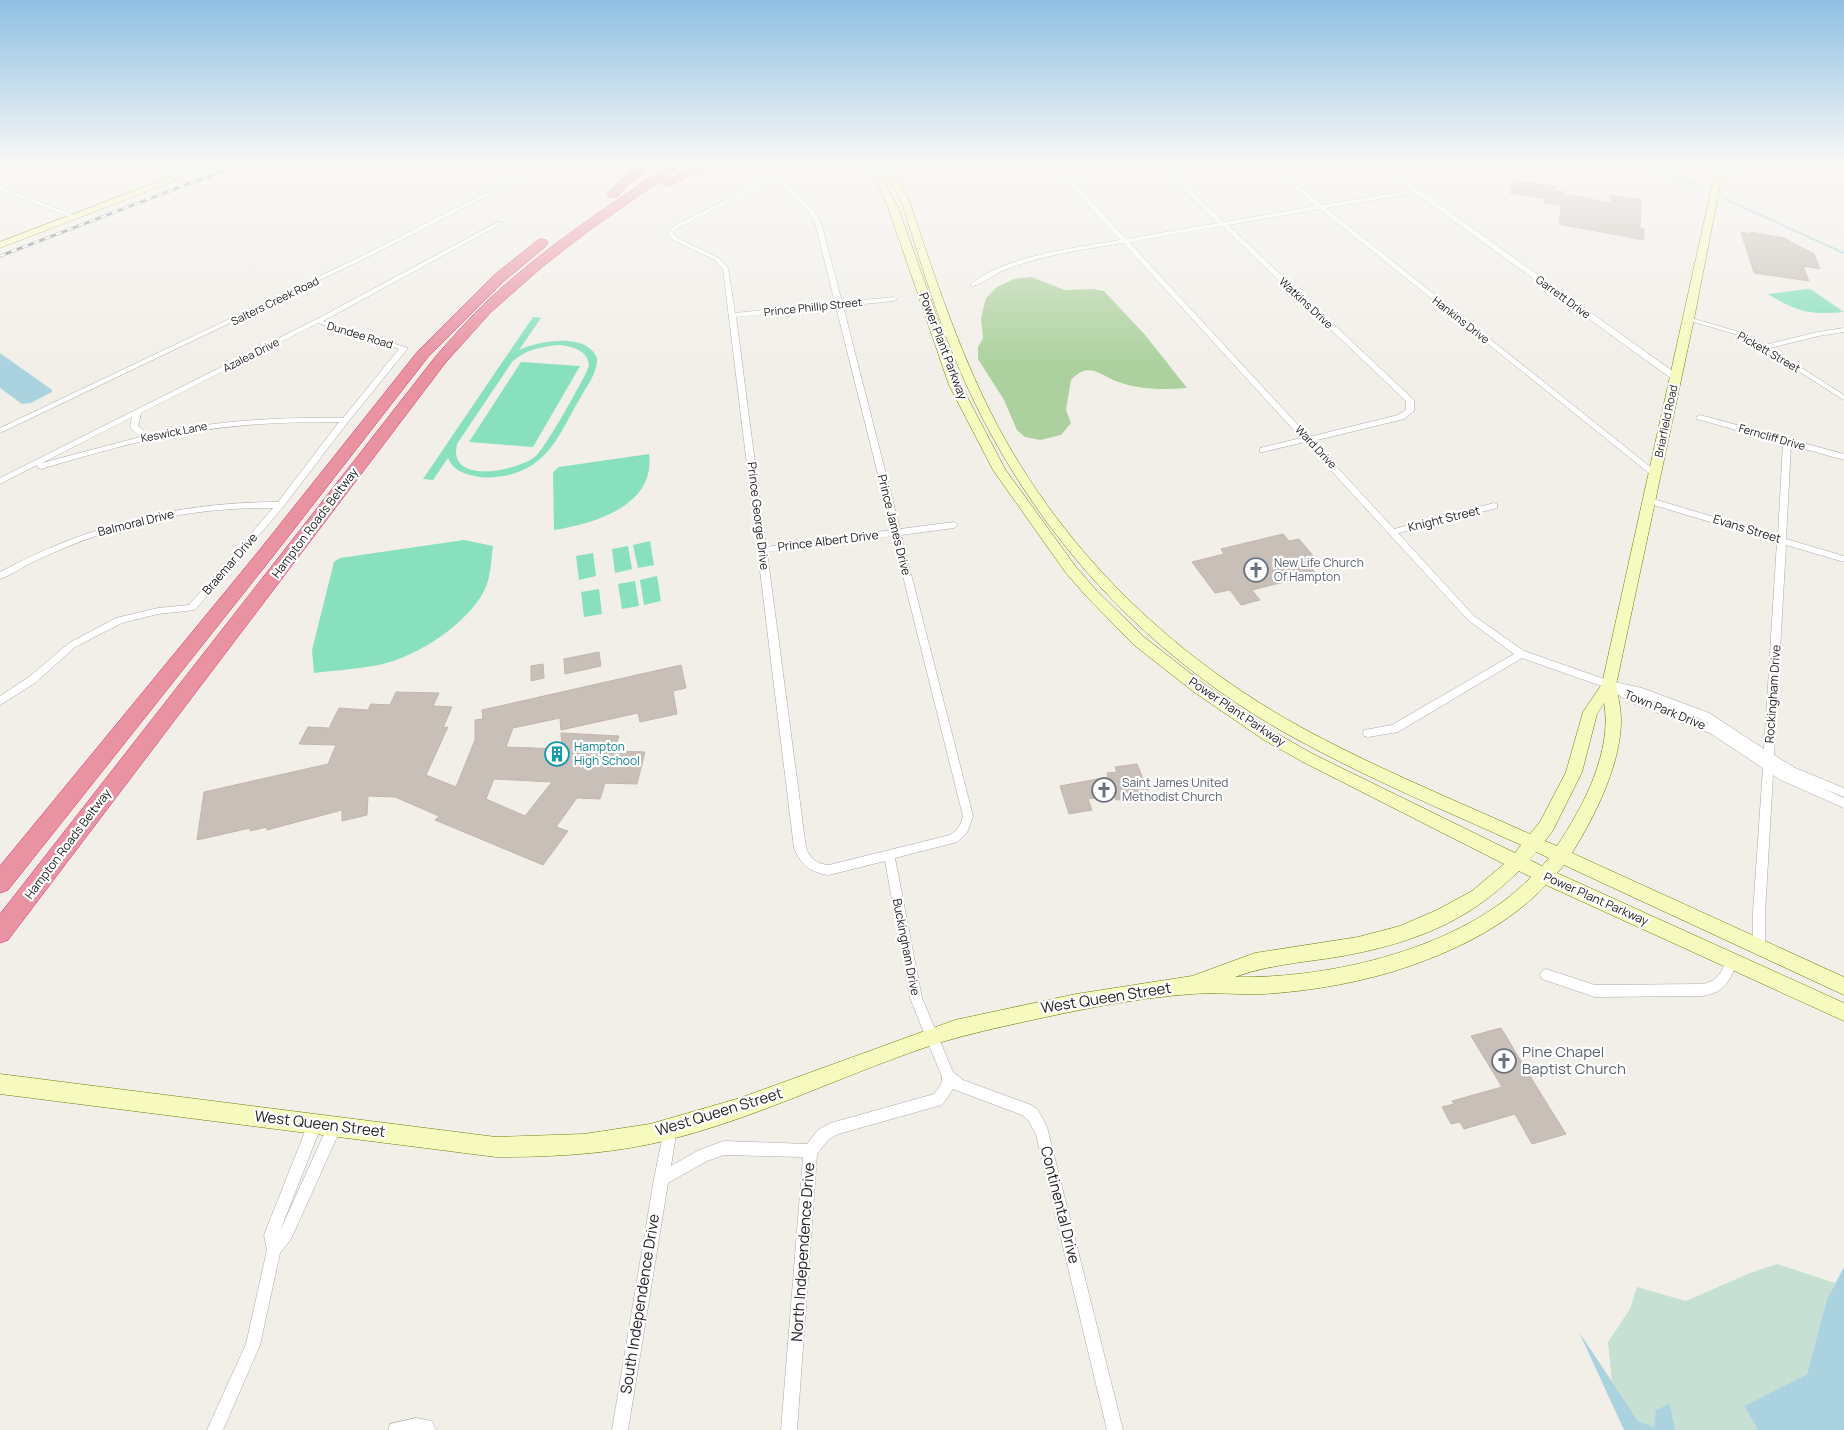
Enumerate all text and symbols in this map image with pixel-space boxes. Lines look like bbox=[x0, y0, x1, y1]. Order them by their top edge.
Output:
street label: Garrett Drive bbox=[1533, 272, 1594, 322]
street label: Salters Creek Road bbox=[228, 273, 321, 328]
street label: Watkins Drive bbox=[1276, 274, 1337, 332]
street label: Power Plant Parkway bbox=[915, 290, 972, 402]
street label: Hankins Drive bbox=[1430, 293, 1493, 347]
street label: Prince Phillip Street bbox=[763, 294, 863, 319]
street label: Dundee Road bbox=[325, 317, 395, 352]
street label: Pickett Street bbox=[1735, 328, 1803, 375]
street label: Azalea Drive bbox=[220, 334, 282, 375]
street label: Briarfield Road bbox=[1651, 383, 1681, 459]
street label: Keswick Lane bbox=[139, 418, 209, 445]
street label: Ferncliff Drive bbox=[1737, 420, 1808, 453]
street label: Ward Drive bbox=[1292, 422, 1341, 472]
street label: Prince George Drive bbox=[743, 461, 774, 571]
street label: Hampton Roads Beltway bbox=[268, 464, 362, 581]
street label: Prince James Drive bbox=[874, 473, 915, 577]
street label: Knight Street bbox=[1406, 501, 1482, 536]
street label: Balmoral Drive bbox=[96, 505, 176, 540]
street label: Evans Street bbox=[1711, 510, 1783, 547]
street label: Prince Albert Drive bbox=[777, 526, 879, 555]
street label: Braemar Drive bbox=[198, 529, 261, 598]
place label: New Life Church Of Hampton bbox=[1274, 554, 1364, 585]
church icon: New Life Church Of Hampton bbox=[1243, 557, 1269, 583]
street label: Rockingham Drive bbox=[1761, 644, 1784, 744]
street label: Power Plant Parkway bbox=[1186, 673, 1290, 751]
street label: Town Park Drive bbox=[1622, 686, 1708, 734]
place label: Hampton High School bbox=[574, 738, 640, 769]
building icon: Hampton High School bbox=[544, 741, 570, 767]
place label: Saint James United Methodist Church bbox=[1122, 774, 1228, 805]
church icon: Saint James United Methodist Church bbox=[1091, 777, 1117, 803]
street label: Hampton Roads Beltway bbox=[21, 785, 115, 902]
street label: Power Plant Parkway bbox=[1541, 868, 1652, 930]
street label: Buckingham Drive bbox=[889, 897, 924, 997]
street label: West Queen Street bbox=[1039, 977, 1173, 1018]
place label: Pine Chapel Baptist Church bbox=[1522, 1041, 1626, 1079]
church icon: Pine Chapel Baptist Church bbox=[1491, 1048, 1517, 1074]
street label: West Queen Street bbox=[653, 1082, 785, 1141]
street label: West Queen Street bbox=[253, 1105, 387, 1142]
street label: Continental Drive bbox=[1036, 1144, 1085, 1266]
street label: North Independence Drive bbox=[786, 1161, 819, 1342]
street label: South Independence Drive bbox=[615, 1212, 664, 1396]

